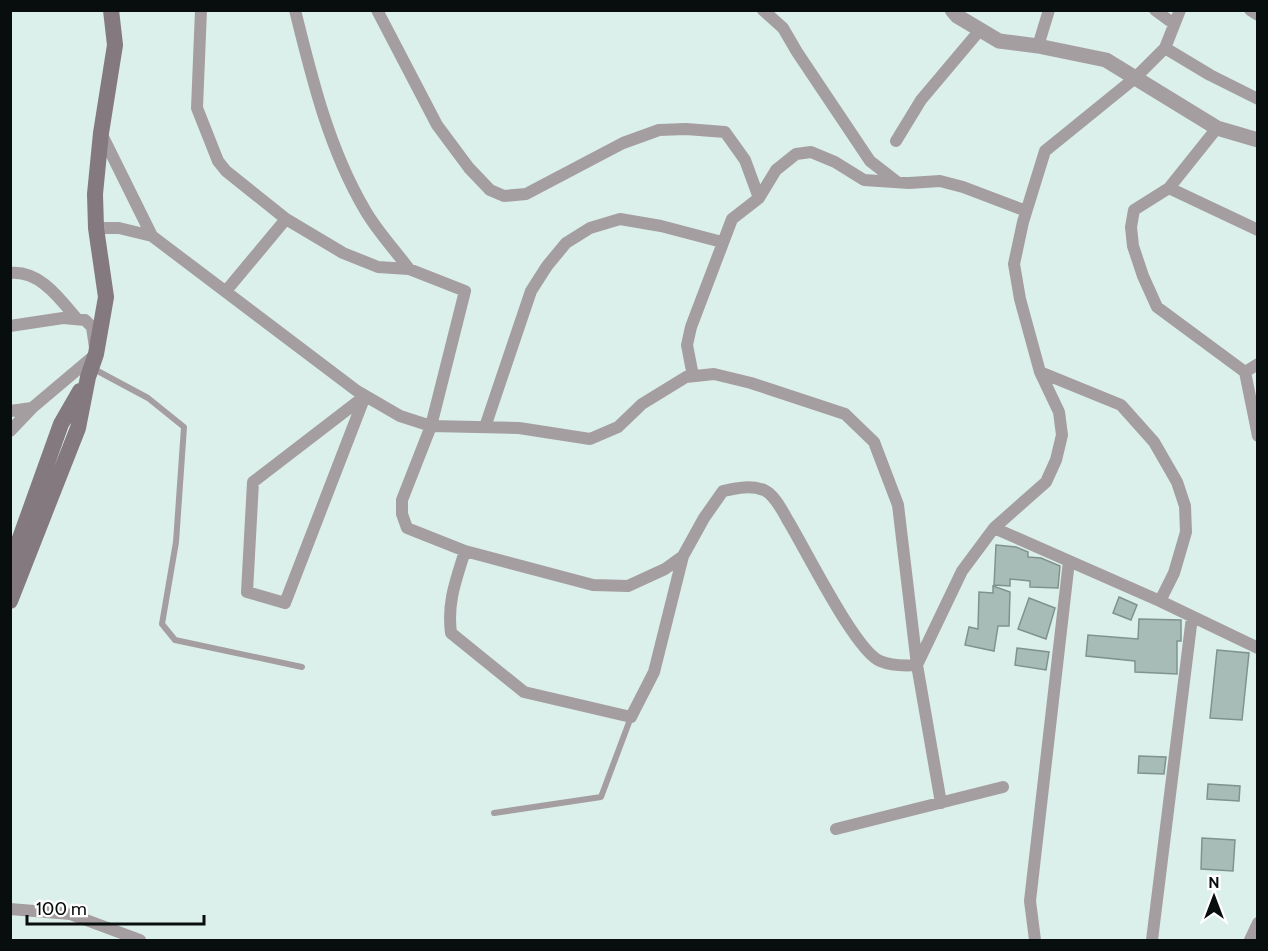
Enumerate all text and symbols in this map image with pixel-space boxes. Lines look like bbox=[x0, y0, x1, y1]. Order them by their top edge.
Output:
north arrow bbox=[1184, 867, 1244, 927]
text: N bbox=[1208, 873, 1220, 892]
scale bar bbox=[27, 888, 204, 926]
text: 100 m bbox=[36, 898, 87, 920]

